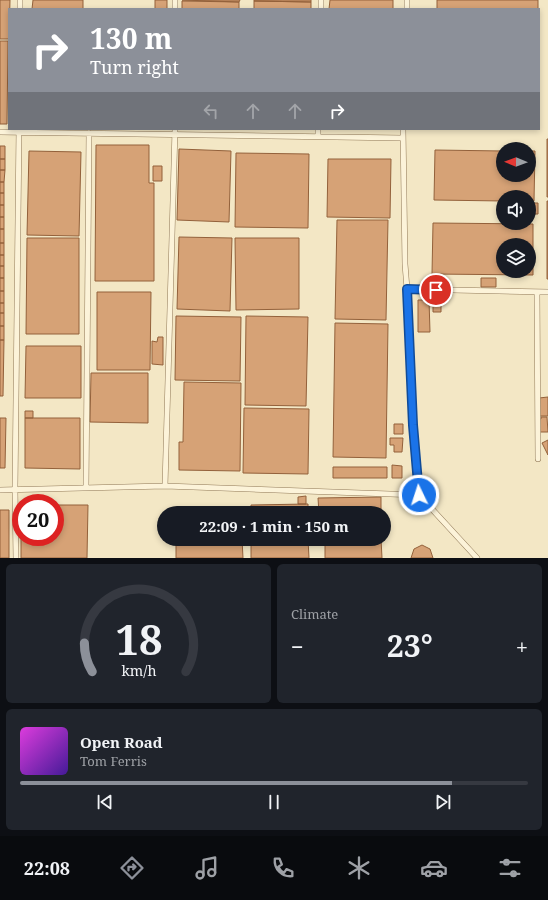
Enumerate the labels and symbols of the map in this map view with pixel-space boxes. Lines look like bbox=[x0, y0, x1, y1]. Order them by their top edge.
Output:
north arrow bbox=[496, 142, 536, 182]
pin bbox=[419, 273, 453, 307]
position arrow bbox=[398, 474, 440, 516]
speed limit sign: 20 bbox=[12, 494, 64, 546]

